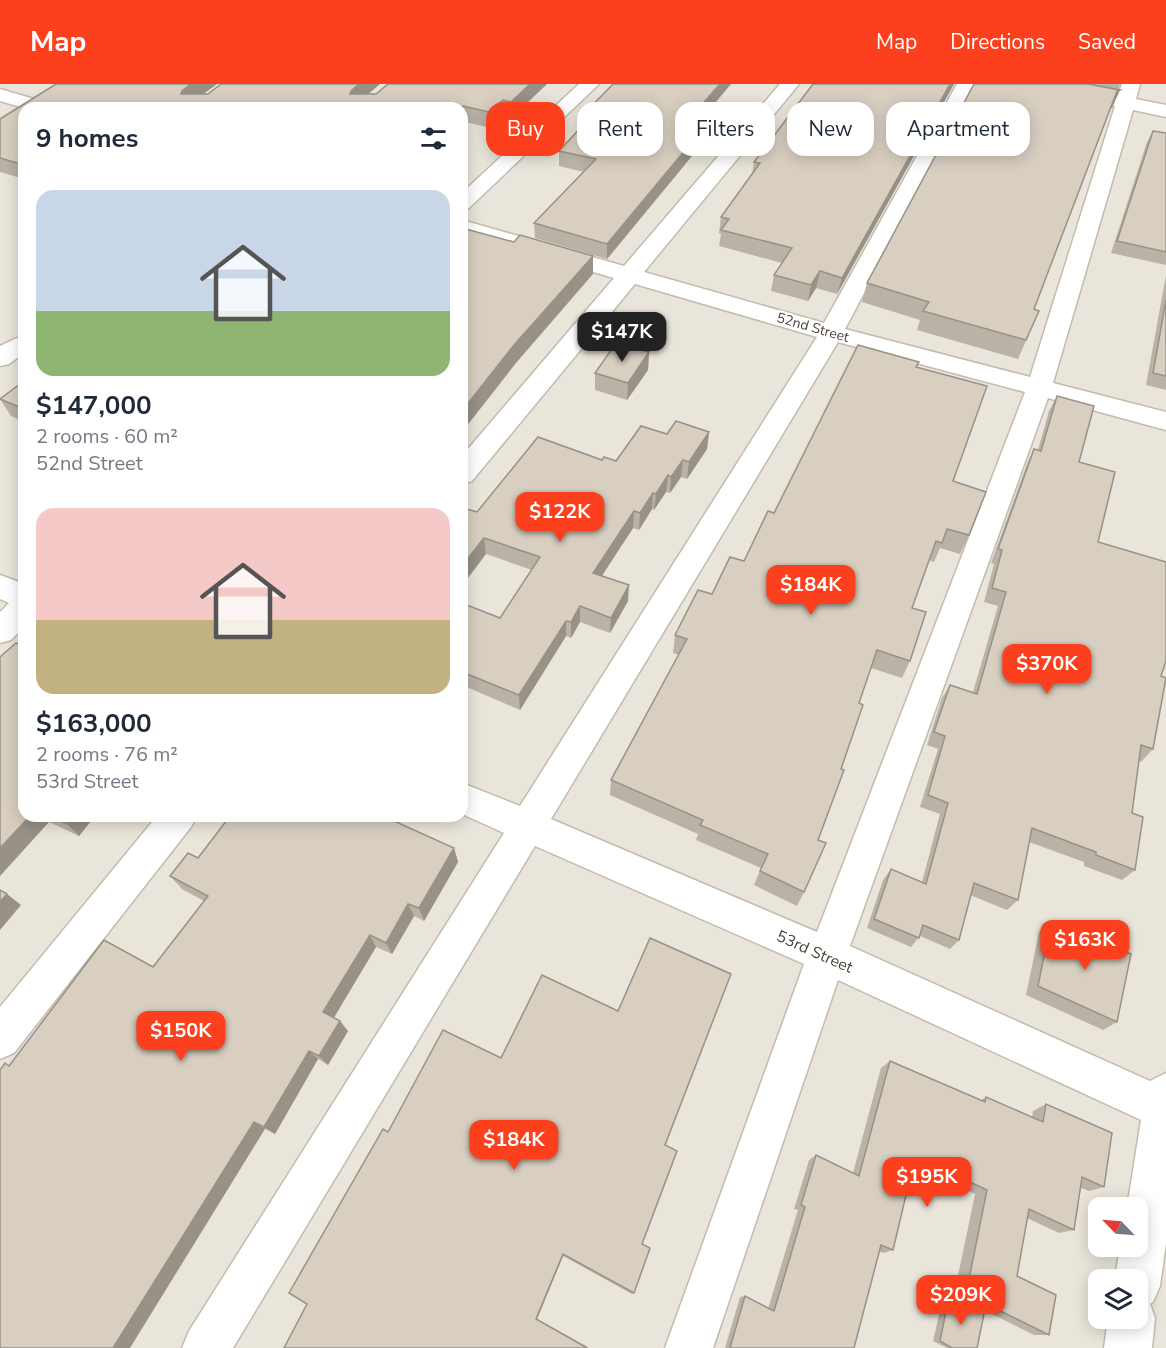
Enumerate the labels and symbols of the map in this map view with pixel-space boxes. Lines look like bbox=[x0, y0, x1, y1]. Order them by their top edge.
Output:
street label: 52nd Street bbox=[774, 308, 851, 347]
pin: $147K bbox=[580, 312, 664, 363]
pin: $122K bbox=[518, 492, 602, 543]
pin: $184K bbox=[769, 565, 853, 616]
pin: $370K bbox=[1005, 644, 1089, 695]
pin: $163K bbox=[1043, 920, 1127, 971]
street label: 53rd Street bbox=[773, 925, 857, 979]
pin: $150K bbox=[139, 1011, 223, 1062]
pin: $184K bbox=[472, 1120, 556, 1171]
pin: $195K bbox=[885, 1157, 969, 1208]
north arrow bbox=[1088, 1197, 1148, 1257]
pin: $209K bbox=[919, 1275, 1003, 1326]

